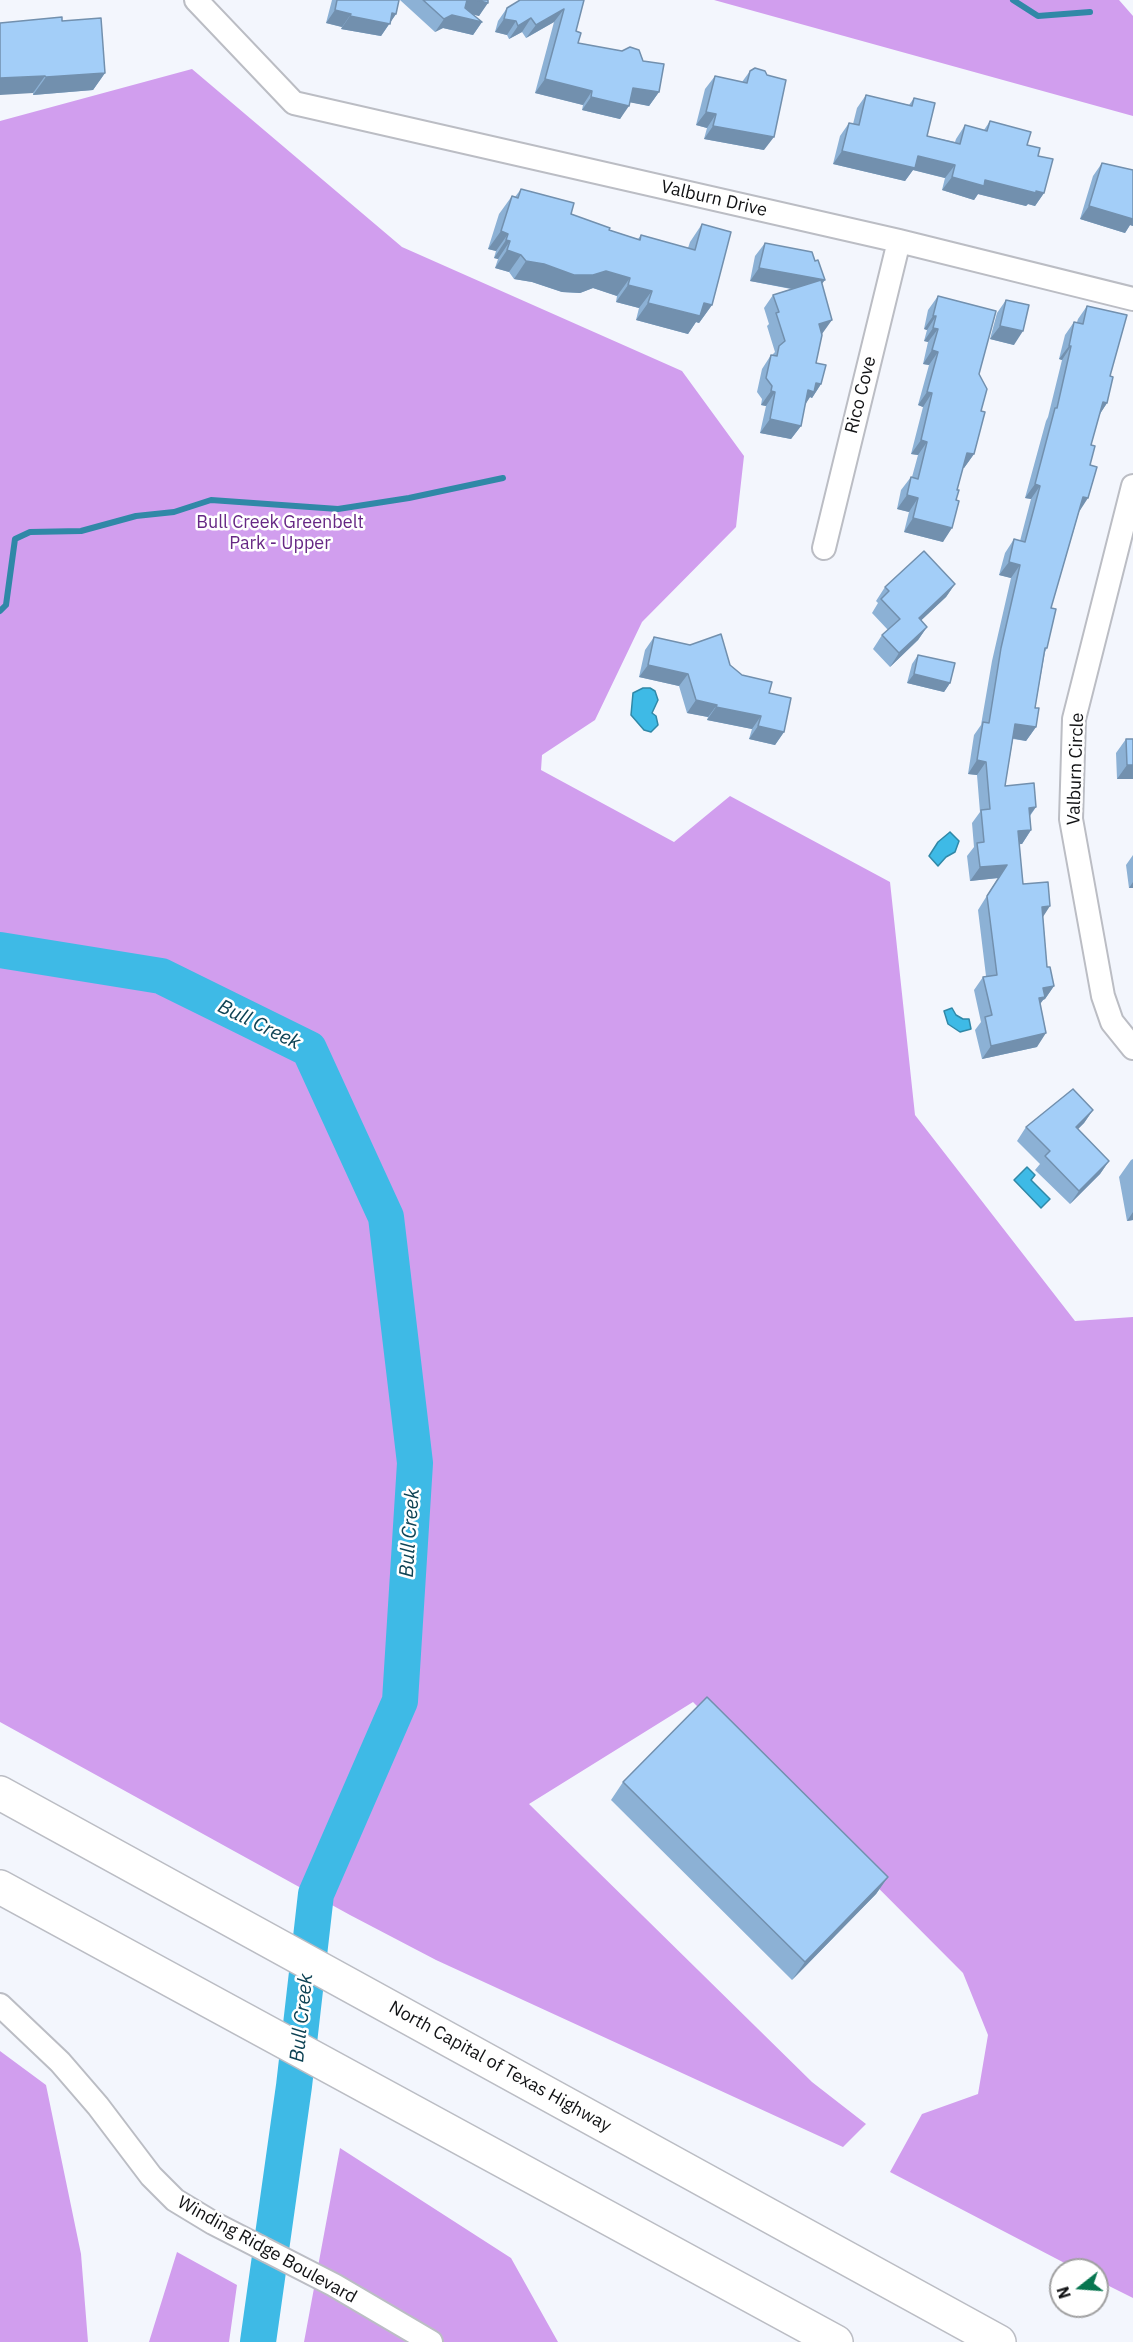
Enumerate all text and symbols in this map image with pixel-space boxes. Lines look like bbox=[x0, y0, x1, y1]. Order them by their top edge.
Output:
street label: Valburn Drive bbox=[659, 176, 769, 222]
street label: Rico Cove bbox=[841, 354, 881, 436]
park label: Bull Creek Greenbelt Park - Upper bbox=[196, 512, 364, 554]
street label: Valburn Circle bbox=[1063, 712, 1089, 826]
water label: Bull Creek bbox=[214, 995, 304, 1055]
water label: Bull Creek bbox=[395, 1488, 425, 1578]
water label: Bull Creek bbox=[285, 1973, 319, 2063]
street label: North Capital of Texas Highway bbox=[385, 1997, 615, 2137]
street label: Winding Ridge Boulevard bbox=[174, 2192, 360, 2308]
north arrow bbox=[1049, 2258, 1109, 2318]
text: N bbox=[1052, 2284, 1075, 2301]

